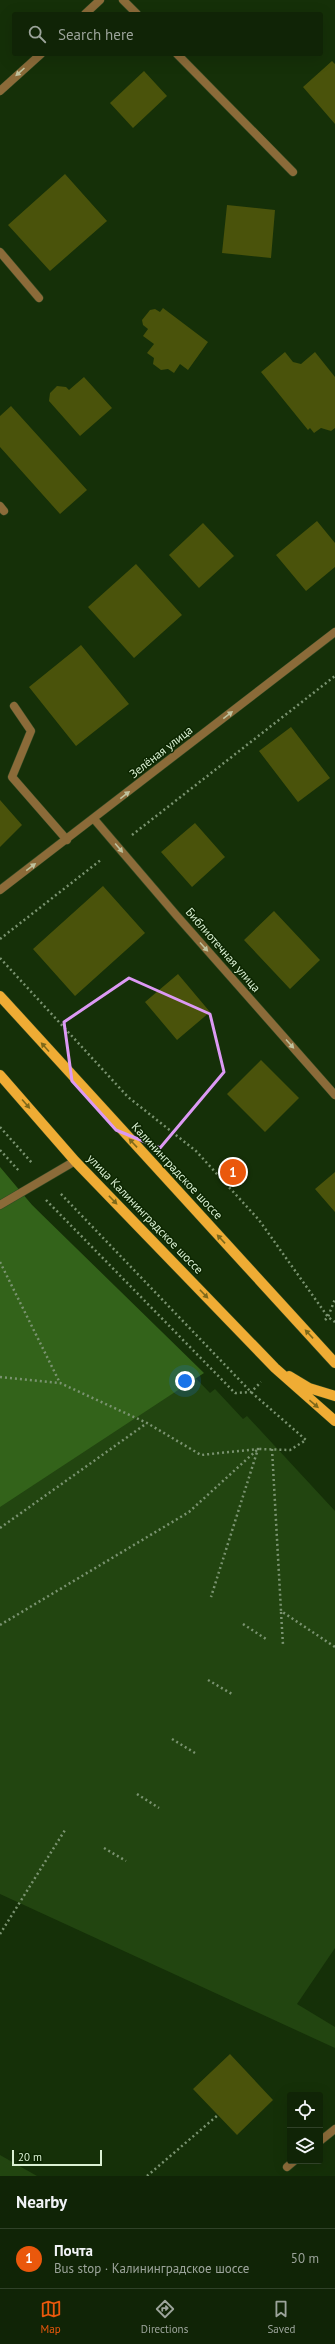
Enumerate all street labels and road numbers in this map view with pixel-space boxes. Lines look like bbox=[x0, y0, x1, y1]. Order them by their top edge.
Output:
street label: Зелёная улица bbox=[126, 722, 195, 781]
street label: Библиотечная улица bbox=[183, 904, 264, 995]
street label: Калининградское шоссе bbox=[129, 1119, 226, 1222]
street label: улица Калининградское шоссе bbox=[84, 1151, 207, 1277]

